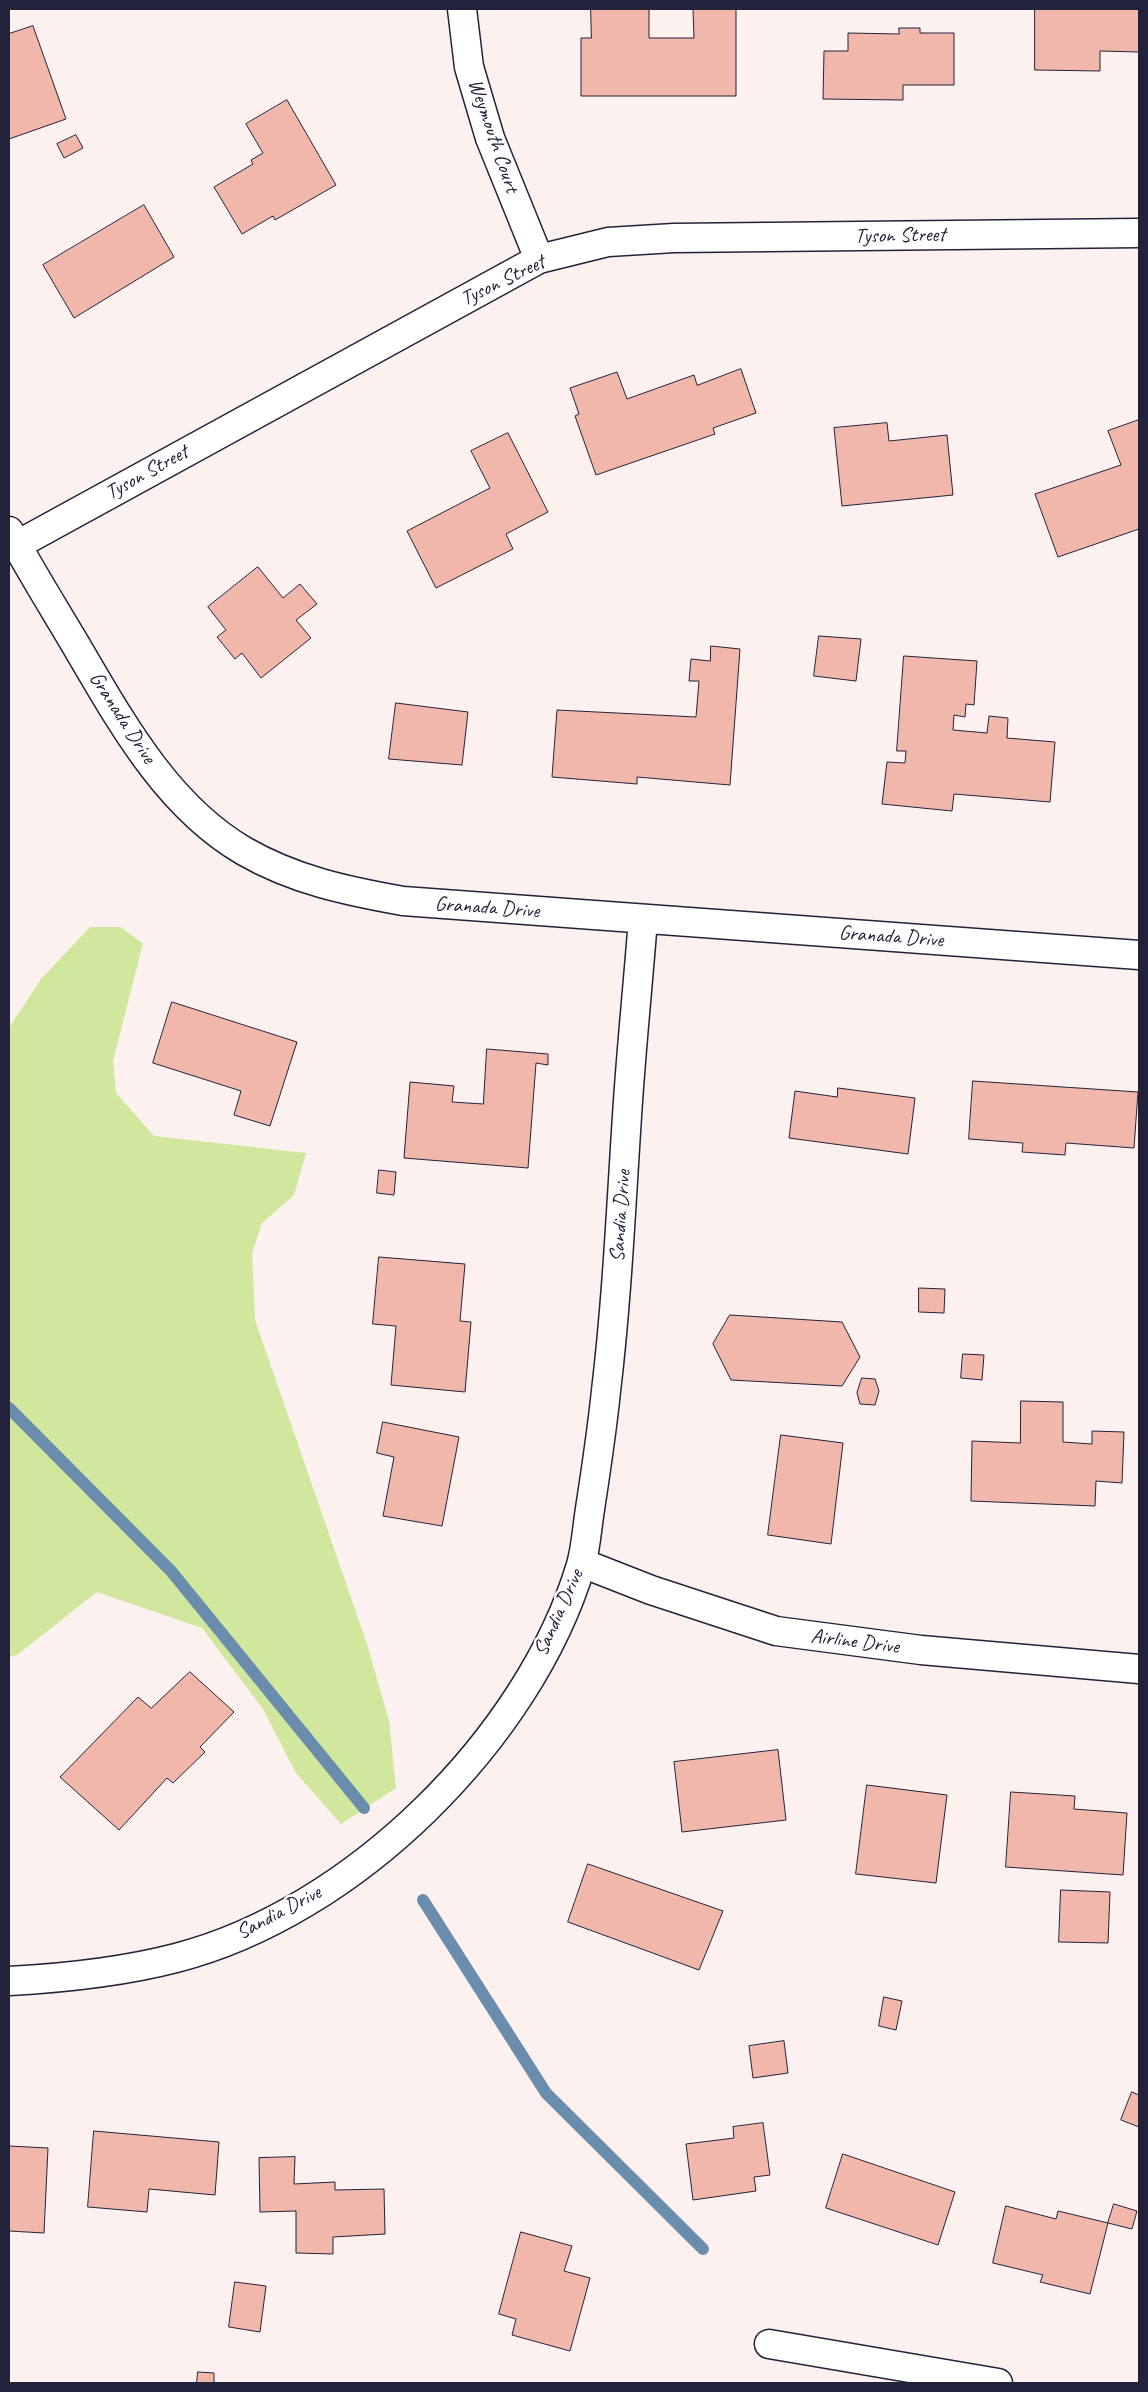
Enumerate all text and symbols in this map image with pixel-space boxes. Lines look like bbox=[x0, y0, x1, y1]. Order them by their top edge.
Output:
street label: Weymouth Court bbox=[462, 76, 524, 196]
street label: Tyson Street bbox=[855, 223, 945, 249]
street label: Tyson Street bbox=[457, 250, 549, 312]
street label: Tyson Street bbox=[101, 440, 193, 506]
street label: Granada Drive bbox=[83, 667, 161, 769]
street label: Granada Drive bbox=[434, 892, 540, 924]
street label: Granada Drive bbox=[838, 921, 944, 953]
street label: Sandia Drive bbox=[605, 1169, 637, 1263]
street label: Sandia Drive bbox=[529, 1566, 589, 1660]
street label: Airline Drive bbox=[810, 1624, 900, 1660]
street label: Sandia Drive bbox=[232, 1880, 326, 1946]

